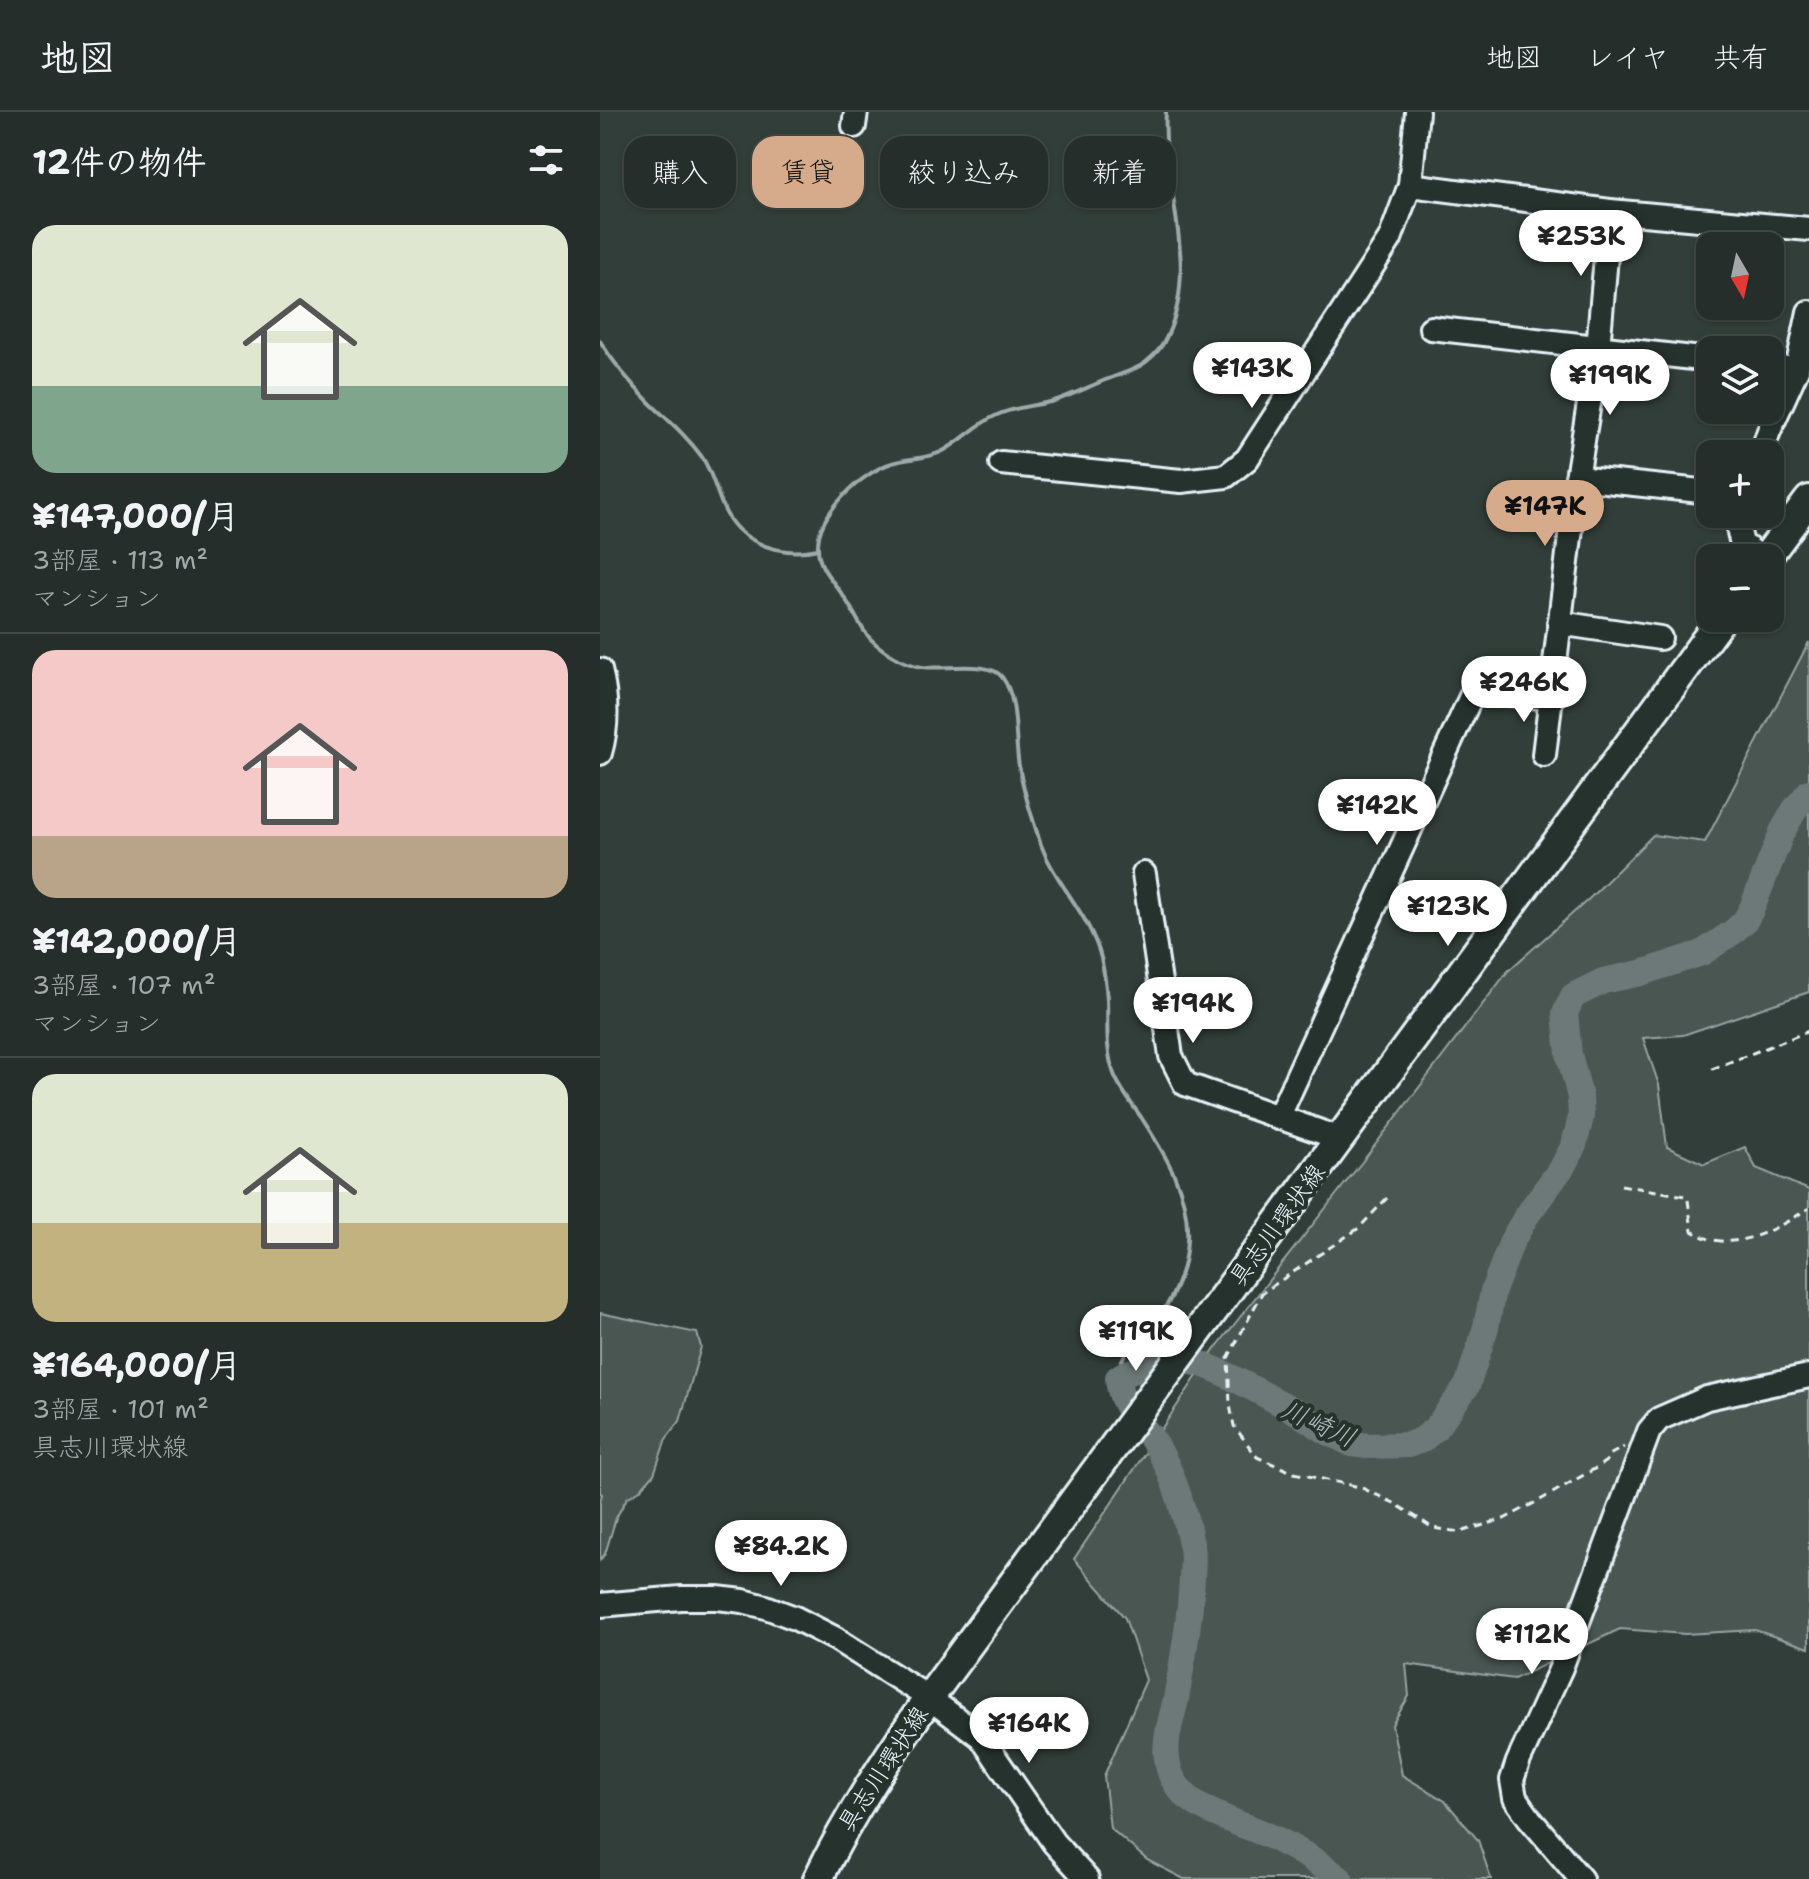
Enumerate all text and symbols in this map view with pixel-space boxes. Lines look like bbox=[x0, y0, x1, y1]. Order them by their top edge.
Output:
text: 地図 bbox=[40, 32, 116, 83]
text: 地図 bbox=[1486, 38, 1542, 76]
text: レイヤ bbox=[1586, 38, 1669, 76]
text: 共有 bbox=[1713, 38, 1769, 76]
chip: 購入 bbox=[624, 136, 736, 208]
chip: 賃貸 bbox=[752, 136, 864, 208]
chip: 絞り込み bbox=[880, 136, 1048, 208]
chip: 新着 bbox=[1064, 136, 1176, 208]
icon: filters bbox=[524, 138, 568, 182]
text: 12件の物件 bbox=[32, 139, 206, 185]
pin: ¥253K bbox=[1525, 210, 1637, 278]
text: ¥253K bbox=[1537, 218, 1625, 253]
north arrow bbox=[1696, 232, 1784, 320]
map controls bbox=[1696, 232, 1784, 632]
icon: home bbox=[228, 277, 372, 421]
button: layers bbox=[1696, 336, 1784, 424]
pin: ¥143K bbox=[1196, 342, 1308, 410]
pin: ¥199K bbox=[1554, 349, 1666, 417]
text: ¥143K bbox=[1211, 350, 1293, 385]
text: ¥199K bbox=[1569, 357, 1651, 392]
button: + bbox=[1696, 440, 1784, 528]
pin: ¥147K bbox=[1489, 480, 1601, 548]
text: ¥147K bbox=[1504, 488, 1586, 523]
text: ¥147,000/月 bbox=[32, 493, 240, 539]
text: 3部屋 · 113 m² bbox=[32, 542, 208, 577]
button: − bbox=[1696, 544, 1784, 632]
text: マンション bbox=[32, 580, 161, 615]
pin: ¥246K bbox=[1468, 656, 1580, 724]
text: ¥246K bbox=[1479, 664, 1569, 699]
icon: home bbox=[228, 702, 372, 846]
pin: ¥142K bbox=[1321, 779, 1433, 847]
text: ¥142K bbox=[1336, 787, 1418, 822]
pin: ¥123K bbox=[1392, 880, 1504, 948]
text: ¥123K bbox=[1407, 888, 1489, 923]
text: ¥142,000/月 bbox=[32, 918, 242, 964]
text: 3部屋 · 107 m² bbox=[32, 967, 216, 1002]
pin: ¥194K bbox=[1137, 977, 1249, 1045]
text: ¥194K bbox=[1152, 985, 1234, 1020]
text: マンション bbox=[32, 1005, 161, 1040]
icon: home bbox=[228, 1126, 372, 1270]
street label: 具志川環状線 bbox=[1222, 1157, 1332, 1293]
pin: ¥119K bbox=[1080, 1305, 1192, 1373]
text: ¥119K bbox=[1098, 1313, 1174, 1348]
text: ¥164,000/月 bbox=[32, 1342, 242, 1388]
text: 3部屋 · 101 m² bbox=[32, 1391, 209, 1426]
water label: 川崎川 bbox=[1276, 1391, 1362, 1455]
text: 具志川環状線 bbox=[32, 1429, 188, 1464]
pin: ¥84.2K bbox=[716, 1520, 846, 1588]
text: ¥84.2K bbox=[733, 1528, 829, 1563]
pin: ¥112K bbox=[1476, 1608, 1588, 1676]
text: ¥112K bbox=[1494, 1616, 1570, 1651]
pin: ¥164K bbox=[973, 1697, 1085, 1765]
street label: 具志川環状線 bbox=[830, 1700, 936, 1838]
text: ¥164K bbox=[988, 1705, 1070, 1740]

